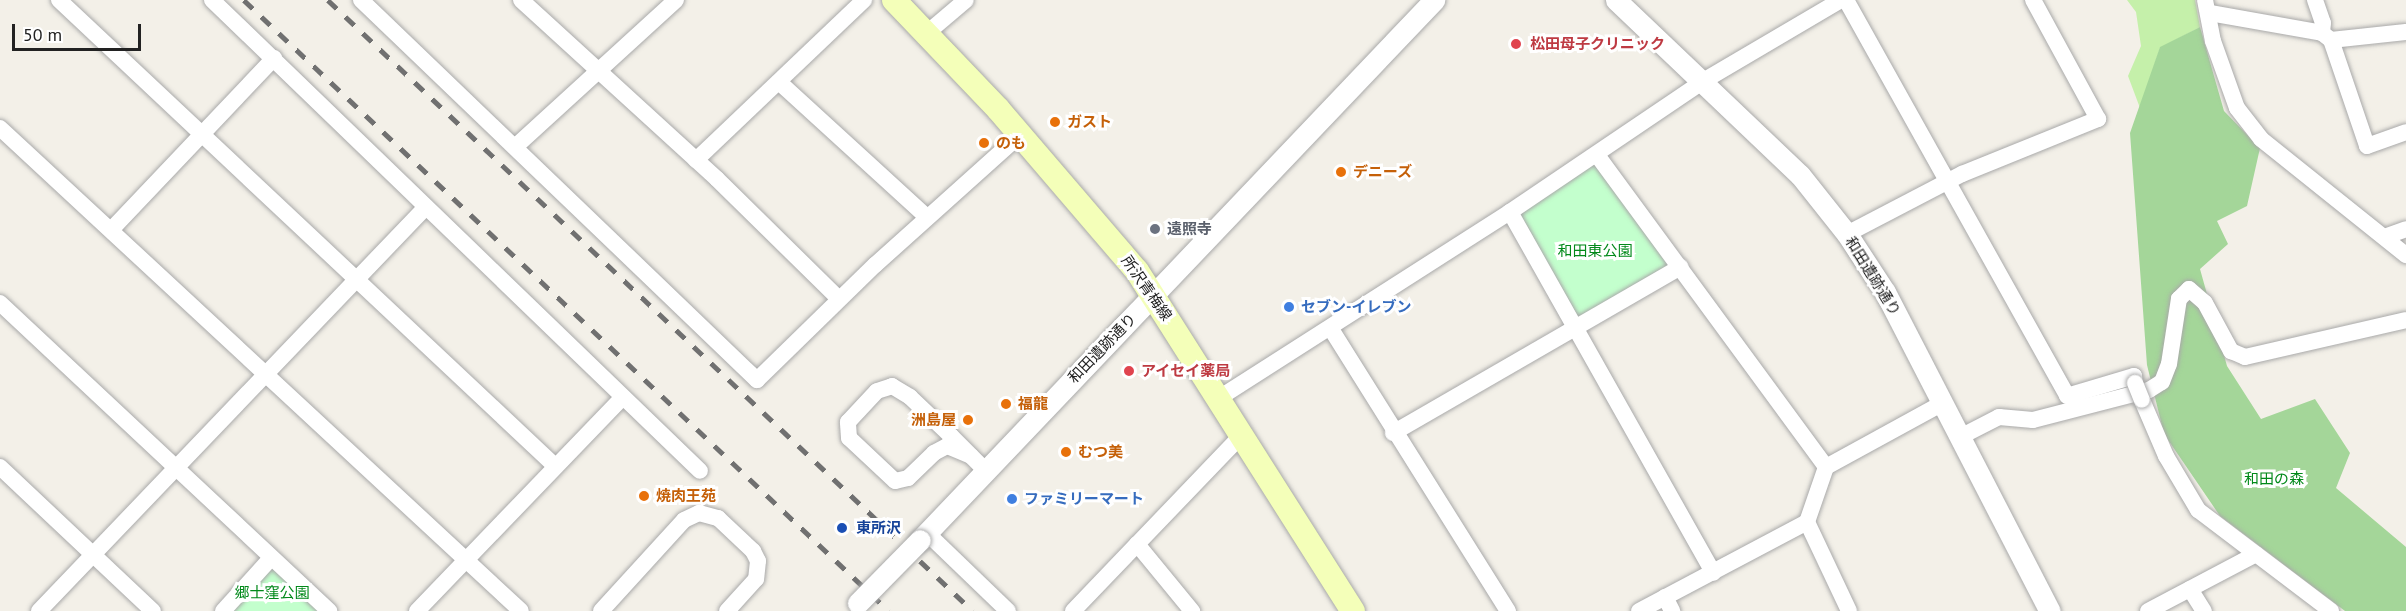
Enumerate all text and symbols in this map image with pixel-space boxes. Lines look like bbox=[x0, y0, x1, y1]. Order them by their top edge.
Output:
scale bar bbox=[15, 12, 144, 50]
text: 50 m bbox=[23, 23, 62, 46]
marker: 松田母子クリニック bbox=[1507, 35, 1525, 53]
place label: 松田母子クリニック bbox=[1530, 35, 1665, 53]
place label: ガスト bbox=[1067, 113, 1112, 131]
marker: ガスト bbox=[1048, 115, 1062, 129]
place label: のも bbox=[996, 134, 1026, 152]
marker: のも bbox=[977, 136, 991, 150]
place label: デニーズ bbox=[1353, 163, 1413, 181]
marker: デニーズ bbox=[1334, 165, 1348, 179]
place label: 遠照寺 bbox=[1167, 220, 1212, 238]
marker: 遠照寺 bbox=[1148, 222, 1162, 236]
street label: 和田遺跡通り bbox=[1842, 233, 1904, 319]
park label: 和田東公園 bbox=[1558, 242, 1632, 260]
street label: 所沢青梅線 bbox=[1118, 252, 1176, 324]
place label: セブン-イレブン bbox=[1301, 298, 1411, 316]
marker: セブン-イレブン bbox=[1282, 300, 1296, 314]
street label: 和田遺跡通り bbox=[1064, 309, 1140, 387]
place label: アイセイ薬局 bbox=[1141, 362, 1231, 380]
marker: アイセイ薬局 bbox=[1122, 364, 1136, 378]
place label: 福龍 bbox=[1018, 395, 1048, 413]
marker: 福龍 bbox=[999, 397, 1013, 411]
place label: 洲島屋 bbox=[911, 411, 956, 429]
marker: 洲島屋 bbox=[961, 413, 975, 427]
place label: むつ美 bbox=[1078, 443, 1123, 461]
marker: むつ美 bbox=[1059, 445, 1073, 459]
park label: 和田の森 bbox=[2244, 470, 2304, 488]
place label: 焼肉王苑 bbox=[656, 487, 716, 505]
marker: 焼肉王苑 bbox=[637, 489, 651, 503]
place label: ファミリーマート bbox=[1024, 490, 1144, 508]
marker: ファミリーマート bbox=[1005, 492, 1019, 506]
marker: 東所沢 bbox=[833, 519, 851, 537]
place label: 東所沢 bbox=[856, 519, 901, 537]
park label: 郷士窪公園 bbox=[235, 584, 309, 602]

